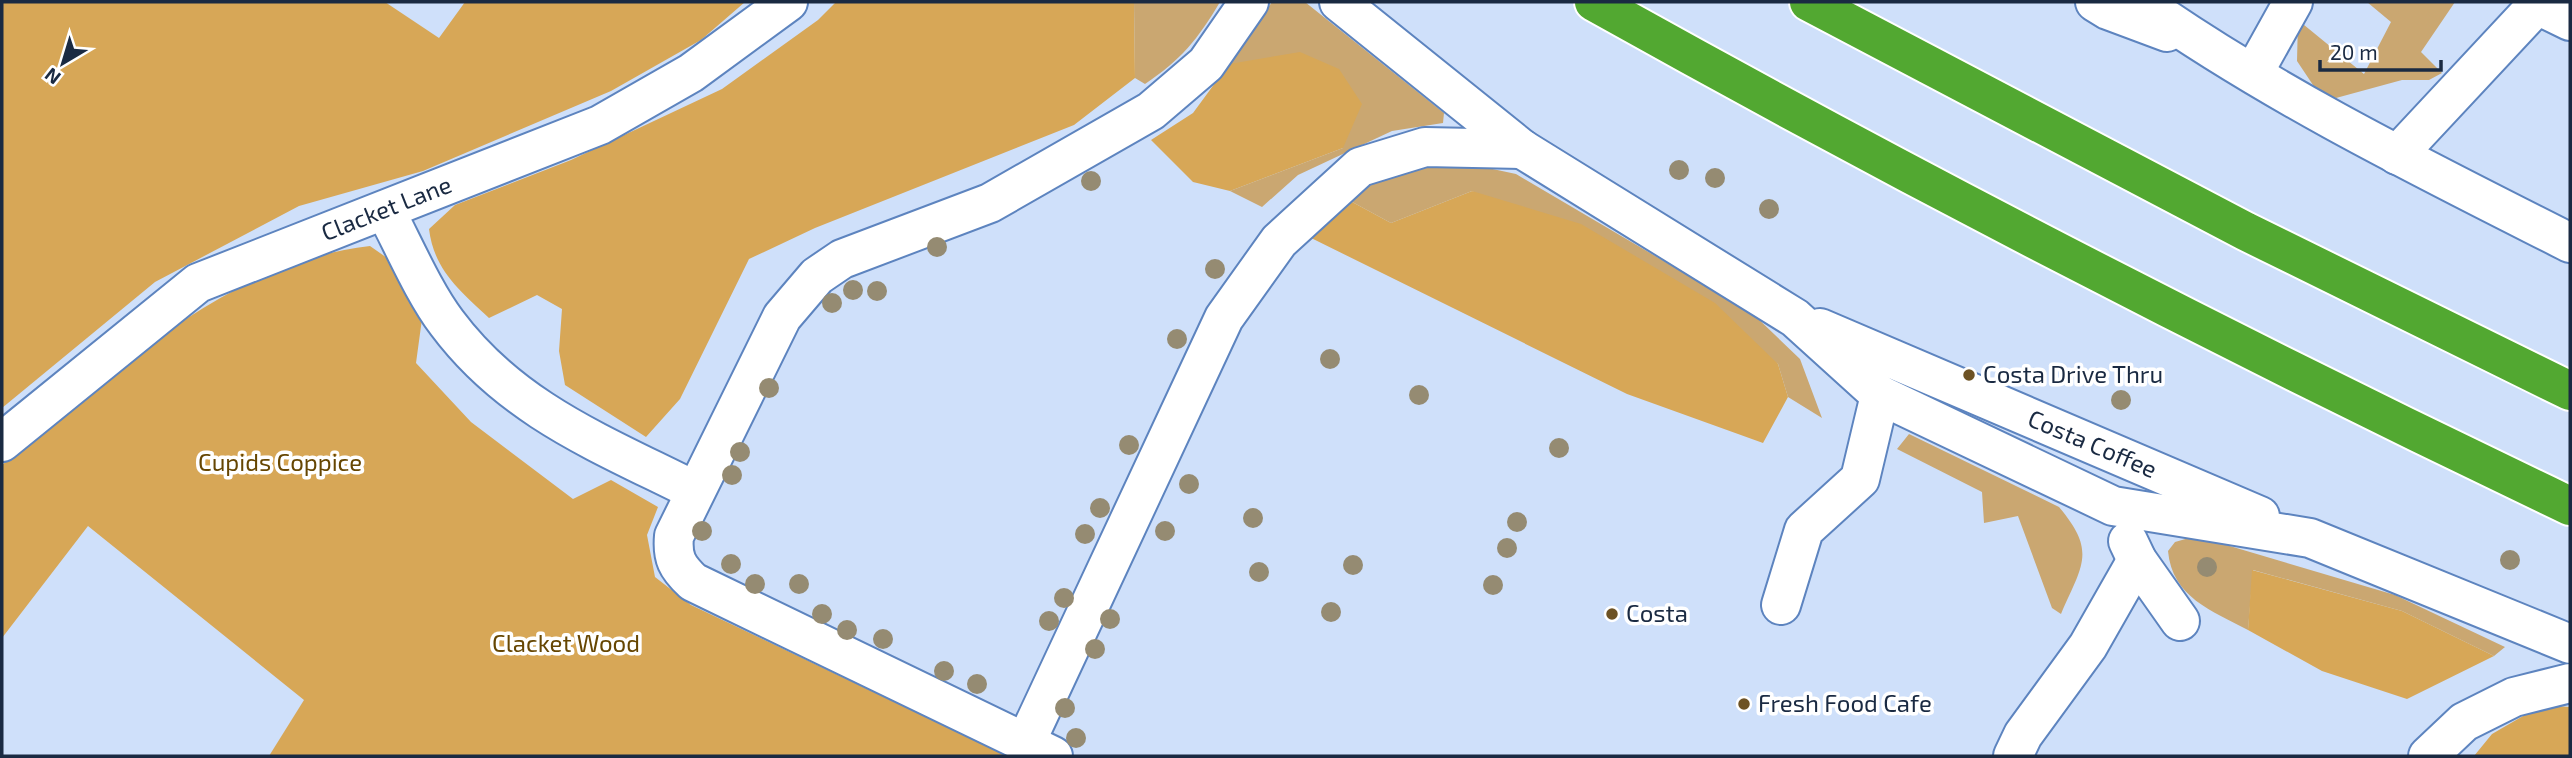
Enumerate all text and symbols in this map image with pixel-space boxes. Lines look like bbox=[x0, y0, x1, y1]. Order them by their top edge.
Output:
north arrow bbox=[28, 28, 98, 98]
scale bar bbox=[2320, 28, 2441, 72]
text: 20 m bbox=[2330, 39, 2378, 64]
text: N bbox=[40, 64, 65, 90]
street label: Clacket Lane bbox=[317, 169, 455, 246]
place label: Costa Drive Thru bbox=[1983, 359, 2163, 388]
marker: Costa Drive Thru bbox=[1961, 367, 1977, 383]
street label: Costa Coffee bbox=[2024, 403, 2162, 483]
park label: Cupids Coppice bbox=[198, 447, 362, 476]
place label: Costa bbox=[1626, 598, 1688, 627]
marker: Costa bbox=[1604, 606, 1620, 622]
park label: Clacket Wood bbox=[492, 628, 640, 657]
place label: Fresh Food Cafe bbox=[1758, 688, 1932, 717]
marker: Fresh Food Cafe bbox=[1736, 696, 1752, 712]

